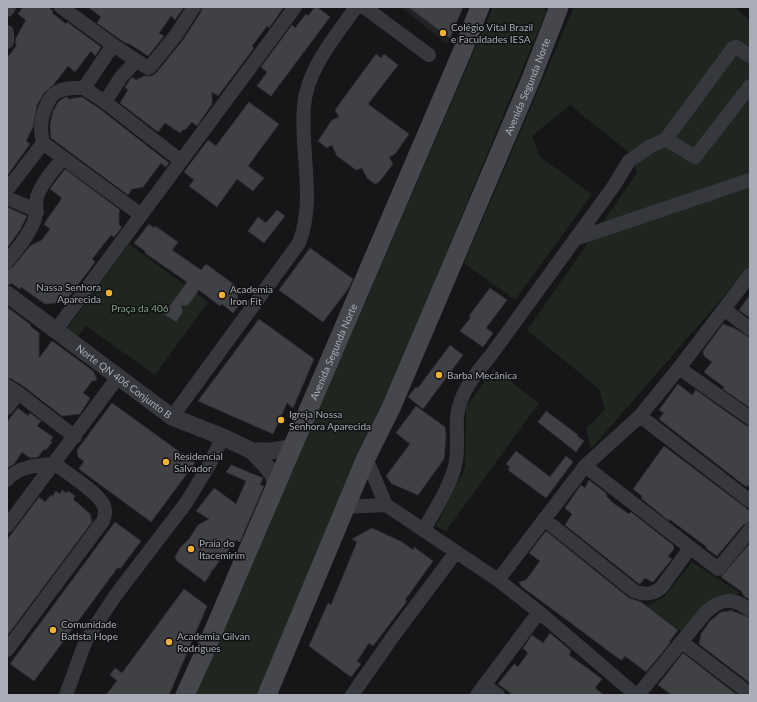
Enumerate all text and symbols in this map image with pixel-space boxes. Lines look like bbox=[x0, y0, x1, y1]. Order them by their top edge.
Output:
place label: Colégio Vital Brazil e Faculdades IESA bbox=[451, 21, 533, 45]
marker: Colégio Vital Brazil e Faculdades IESA bbox=[438, 28, 448, 38]
street label: Avenida Segunda Norte bbox=[502, 36, 552, 137]
place label: Nassa Senhora Aparecida bbox=[36, 281, 101, 305]
place label: Academia Iron Fit bbox=[230, 283, 273, 307]
marker: Nassa Senhora Aparecida bbox=[104, 288, 114, 298]
marker: Academia Iron Fit bbox=[217, 290, 227, 300]
park label: Praça da 406 bbox=[111, 302, 169, 314]
street label: Avenida Segunda Norte bbox=[307, 302, 359, 402]
street label: Norte QN 406 Conjunto B bbox=[74, 342, 174, 421]
place label: Barba Mecânica bbox=[447, 369, 517, 381]
marker: Barba Mecânica bbox=[434, 370, 444, 380]
place label: Igreja Nossa Senhora Aparecida bbox=[289, 408, 371, 432]
marker: Igreja Nossa Senhora Aparecida bbox=[276, 415, 286, 425]
place label: Residencial Salvador bbox=[174, 450, 223, 474]
marker: Residencial Salvador bbox=[161, 457, 171, 467]
place label: Praia do Itacemirim bbox=[199, 537, 245, 561]
marker: Praia do Itacemirim bbox=[186, 544, 196, 554]
place label: Comunidade Batista Hope bbox=[61, 618, 118, 642]
marker: Comunidade Batista Hope bbox=[48, 625, 58, 635]
place label: Academia Gilvan Rodrigues bbox=[177, 630, 250, 654]
marker: Academia Gilvan Rodrigues bbox=[164, 637, 174, 647]

